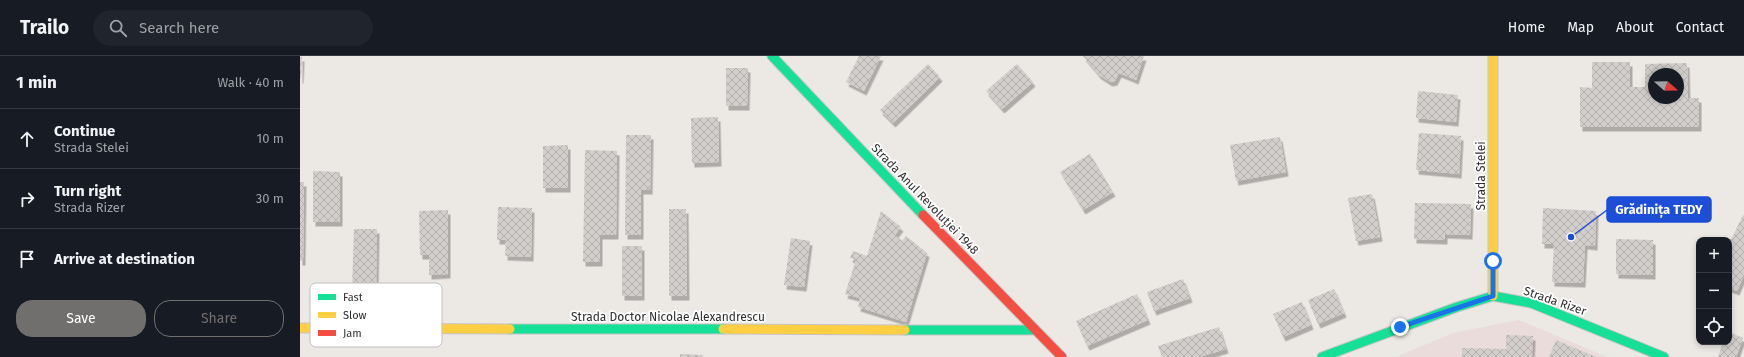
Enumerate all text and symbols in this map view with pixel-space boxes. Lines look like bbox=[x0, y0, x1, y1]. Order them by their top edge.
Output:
search box bbox=[93, 10, 373, 46]
text: Trailo bbox=[20, 16, 69, 39]
icon: search bbox=[107, 17, 129, 39]
text: Search here bbox=[139, 19, 219, 37]
text: Home bbox=[1508, 19, 1545, 36]
text: Map bbox=[1567, 19, 1594, 36]
text: About bbox=[1616, 19, 1654, 36]
text: Contact bbox=[1676, 19, 1724, 36]
north arrow bbox=[1648, 68, 1684, 104]
text: 1 min bbox=[16, 72, 57, 93]
text: Walk · 40 m bbox=[217, 75, 284, 90]
text: Continue bbox=[54, 122, 115, 140]
icon: ahead bbox=[16, 128, 38, 150]
text: 10 m bbox=[257, 131, 284, 146]
text: Strada Stelei bbox=[54, 140, 129, 155]
street label: Strada Anul Revoluției 1948 bbox=[868, 141, 982, 258]
street label: Strada Stelei bbox=[1474, 141, 1488, 211]
text: Turn right bbox=[54, 182, 121, 200]
icon: right bbox=[16, 188, 38, 210]
text: 30 m bbox=[256, 191, 284, 206]
callout: Grădinița TEDY bbox=[1607, 197, 1711, 222]
text: Strada Rizer bbox=[54, 200, 125, 215]
text: Grădinița TEDY bbox=[1615, 202, 1703, 218]
map controls bbox=[1696, 237, 1732, 345]
button: + bbox=[1696, 237, 1732, 273]
icon: arrive bbox=[16, 248, 38, 270]
text: Arrive at destination bbox=[54, 250, 195, 268]
route start bbox=[1484, 252, 1502, 270]
button: − bbox=[1696, 273, 1732, 309]
legend bbox=[310, 283, 442, 347]
street label: Strada Rizer bbox=[1522, 284, 1589, 318]
text: Fast bbox=[343, 291, 363, 304]
button: Save bbox=[16, 300, 146, 337]
button: Share bbox=[154, 300, 284, 337]
text: Slow bbox=[343, 309, 367, 322]
button: locate bbox=[1696, 309, 1732, 345]
street label: Strada Doctor Nicolae Alexandrescu bbox=[571, 310, 765, 324]
route end bbox=[1391, 318, 1409, 336]
text: Jam bbox=[343, 327, 362, 340]

